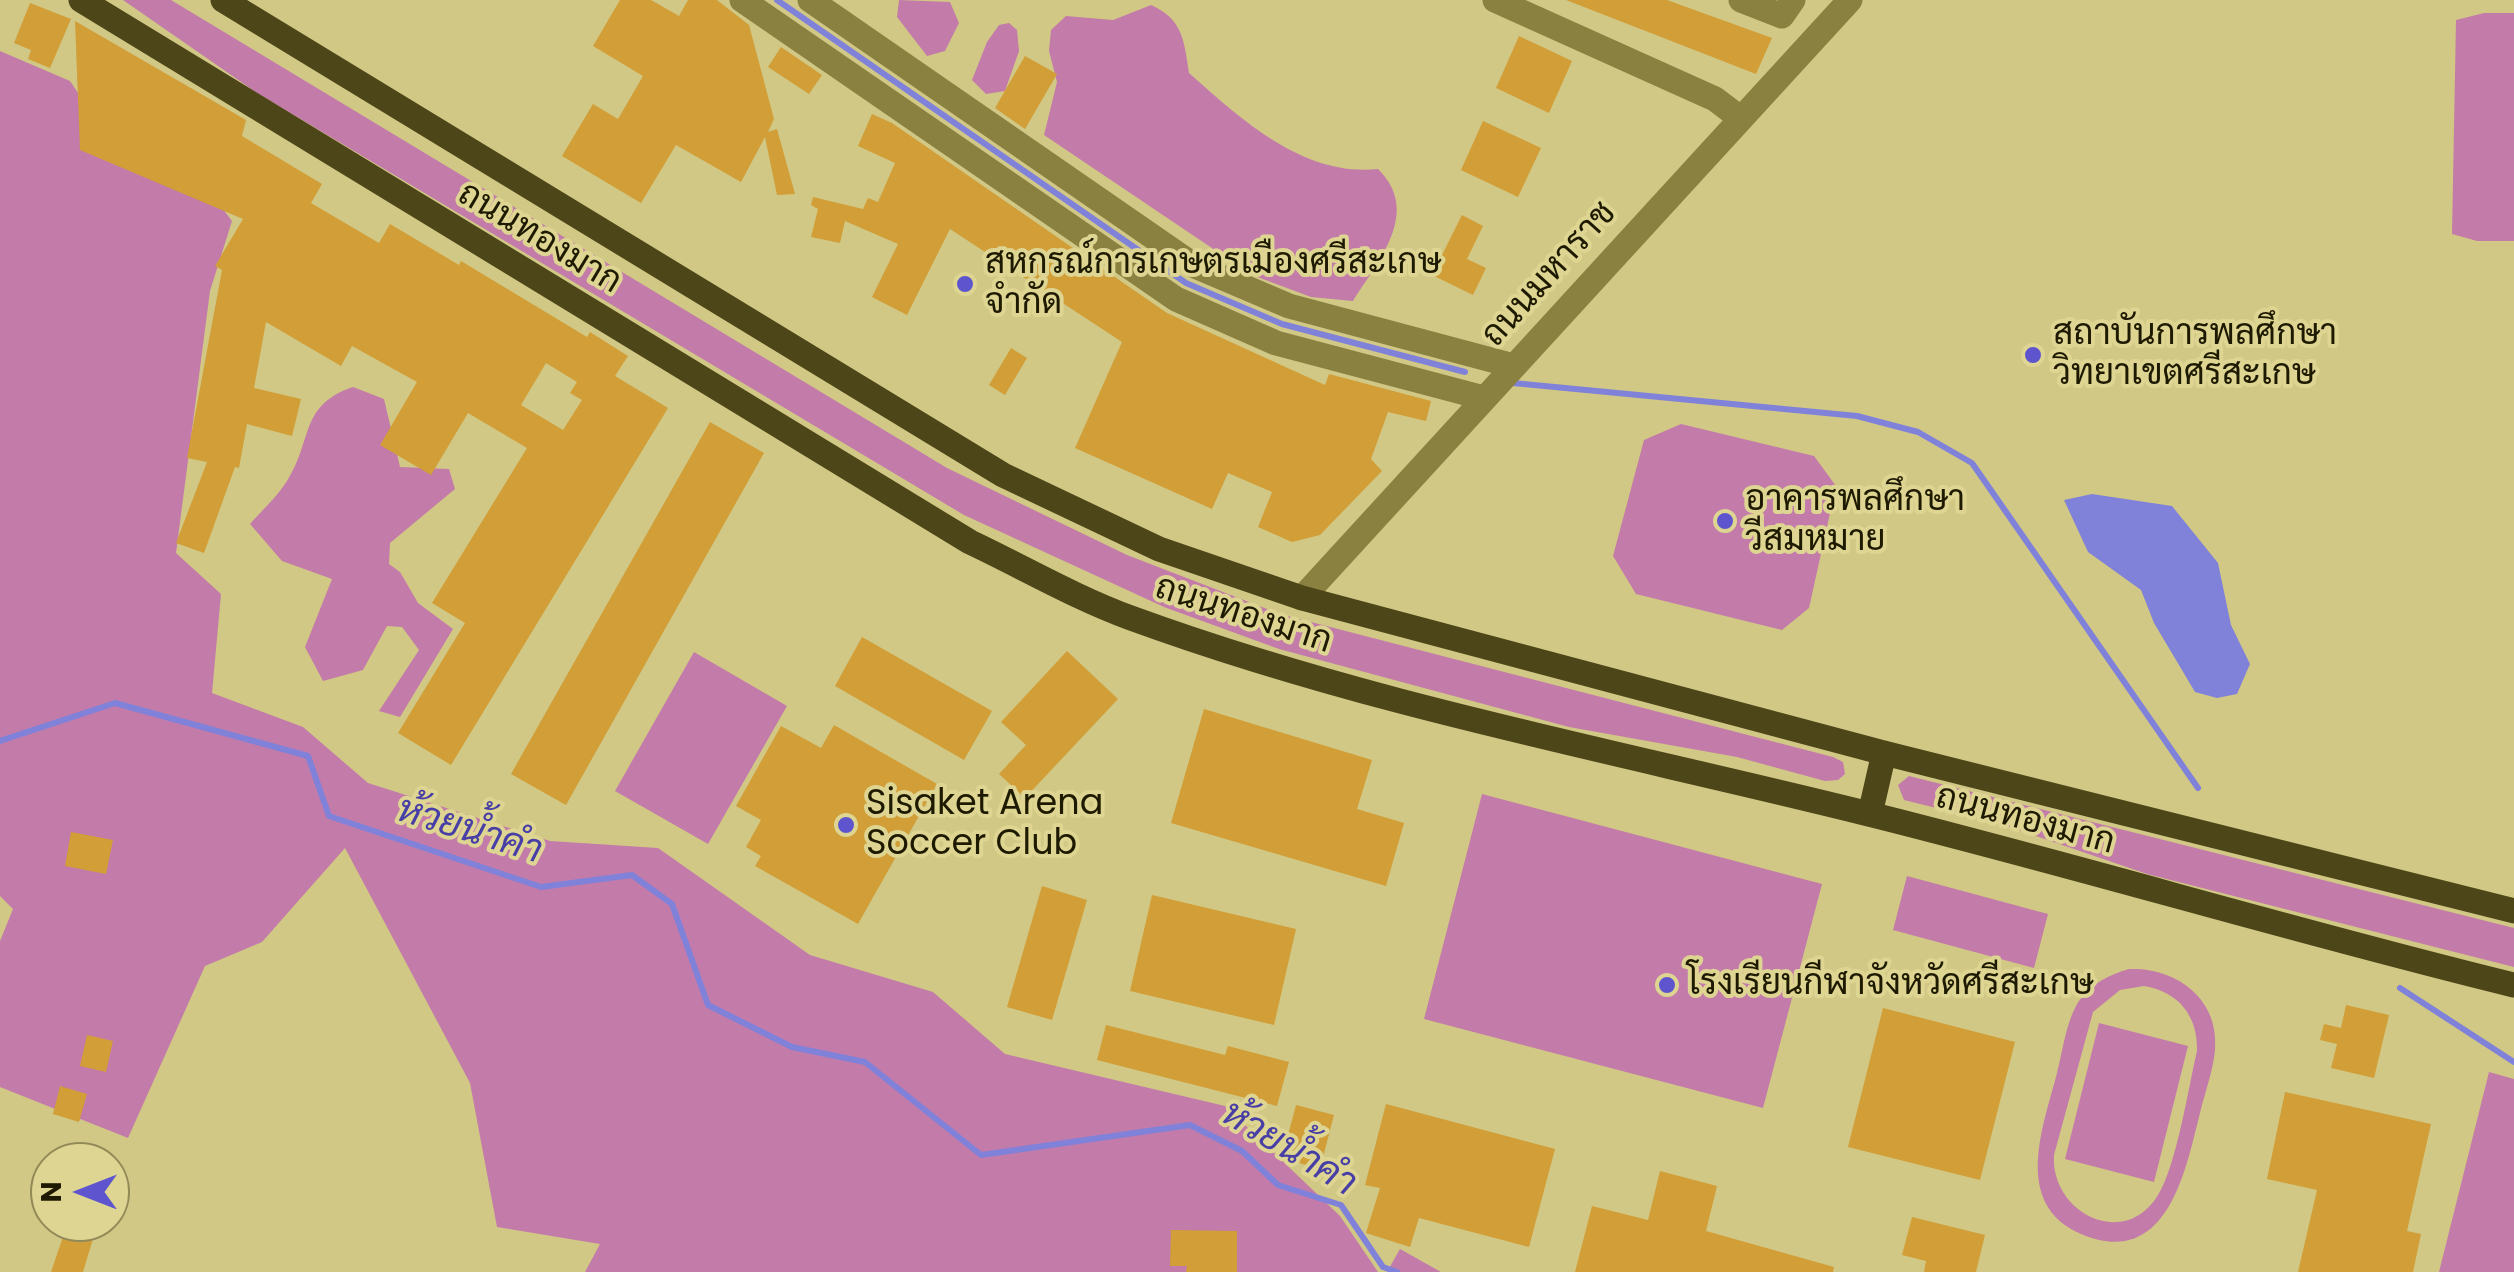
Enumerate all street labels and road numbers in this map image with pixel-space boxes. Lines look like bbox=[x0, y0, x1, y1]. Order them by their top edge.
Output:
street label: ถนนทองมาก bbox=[450, 174, 628, 304]
street label: ถนนมหาราช bbox=[1474, 194, 1626, 356]
street label: ถนนทองมาก bbox=[1149, 568, 1337, 664]
street label: ถนนทองมาก bbox=[1931, 777, 2119, 865]

